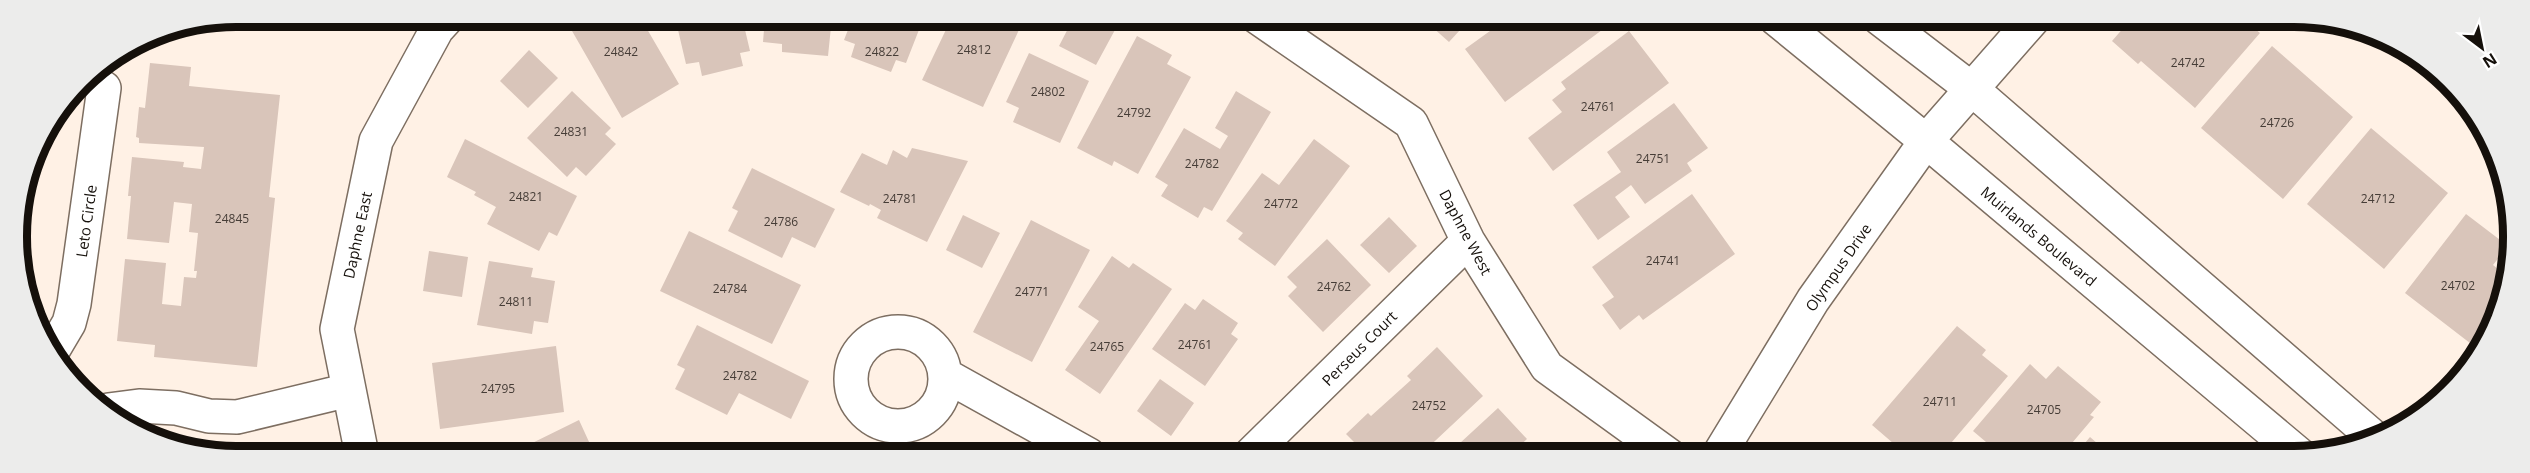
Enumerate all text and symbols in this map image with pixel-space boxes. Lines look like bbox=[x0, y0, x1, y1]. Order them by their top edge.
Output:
north arrow bbox=[2452, 18, 2512, 78]
house number: 24812 bbox=[957, 41, 991, 58]
house number: 24842 bbox=[604, 43, 638, 60]
house number: 24822 bbox=[865, 43, 899, 60]
text: N bbox=[2479, 48, 2501, 73]
house number: 24742 bbox=[2171, 54, 2205, 71]
house number: 24802 bbox=[1031, 83, 1065, 100]
house number: 24761 bbox=[1581, 98, 1615, 115]
house number: 24792 bbox=[1117, 104, 1151, 121]
house number: 24726 bbox=[2260, 114, 2294, 131]
house number: 24831 bbox=[554, 123, 588, 140]
house number: 24751 bbox=[1636, 150, 1670, 167]
house number: 24782 bbox=[1185, 155, 1219, 172]
street label: Muirlands Boulevard bbox=[1977, 182, 2101, 290]
street label: Leto Circle bbox=[71, 183, 101, 259]
street label: Daphne West bbox=[1435, 186, 1497, 278]
house number: 24821 bbox=[509, 188, 543, 205]
street label: Daphne East bbox=[338, 190, 376, 280]
house number: 24781 bbox=[883, 190, 917, 207]
house number: 24712 bbox=[2361, 190, 2395, 207]
house number: 24772 bbox=[1264, 195, 1298, 212]
house number: 24845 bbox=[215, 210, 249, 227]
house number: 24786 bbox=[764, 213, 798, 230]
street label: Olympus Drive bbox=[1800, 219, 1876, 315]
house number: 24741 bbox=[1646, 252, 1680, 269]
house number: 24702 bbox=[2441, 277, 2475, 294]
house number: 24762 bbox=[1317, 278, 1351, 295]
house number: 24784 bbox=[713, 280, 747, 297]
house number: 24771 bbox=[1015, 283, 1049, 300]
house number: 24811 bbox=[499, 293, 533, 310]
street label: Perseus Court bbox=[1317, 306, 1401, 390]
house number: 24761 bbox=[1178, 336, 1212, 353]
house number: 24765 bbox=[1090, 338, 1124, 355]
house number: 24782 bbox=[723, 367, 757, 384]
house number: 24795 bbox=[481, 380, 515, 397]
house number: 24711 bbox=[1923, 393, 1957, 410]
house number: 24752 bbox=[1412, 397, 1446, 414]
house number: 24705 bbox=[2027, 401, 2061, 418]

